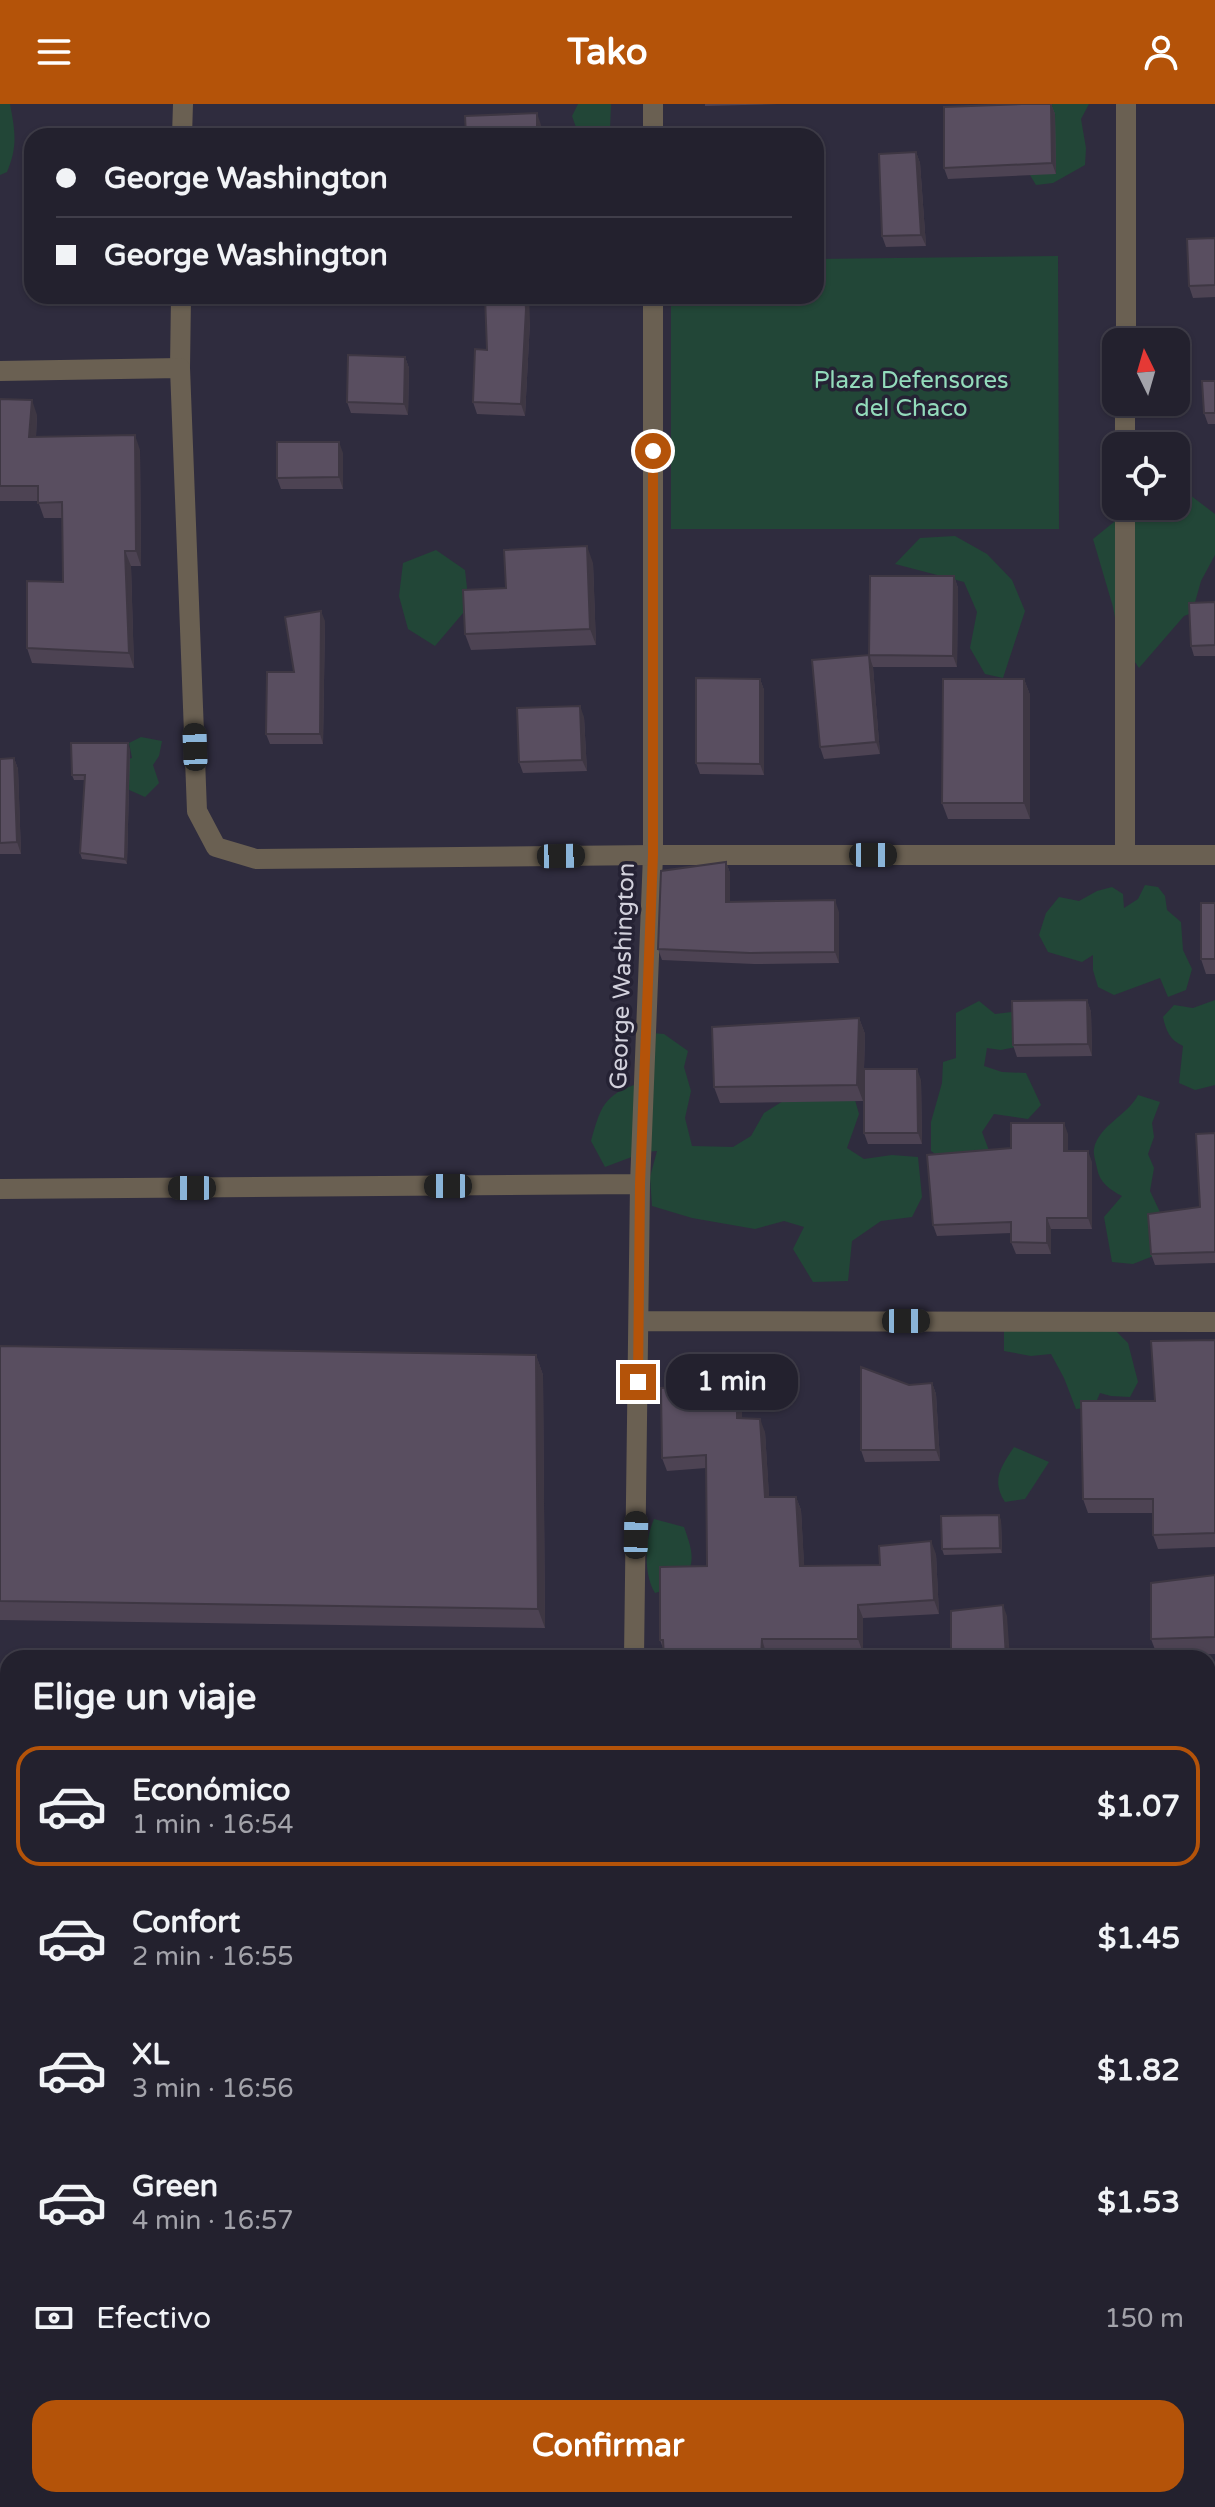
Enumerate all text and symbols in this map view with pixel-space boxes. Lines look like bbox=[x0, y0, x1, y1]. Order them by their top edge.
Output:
icon: menu bbox=[32, 30, 76, 74]
icon: person bbox=[1139, 30, 1183, 74]
text: Tako bbox=[567, 31, 648, 74]
text: George Washington bbox=[104, 160, 388, 197]
text: George Washington bbox=[104, 237, 388, 274]
north arrow bbox=[1102, 328, 1190, 416]
map controls bbox=[1102, 328, 1190, 520]
park label: Plaza Defensores del Chaco bbox=[814, 366, 1009, 423]
button: locate bbox=[1102, 432, 1190, 520]
route start bbox=[635, 433, 671, 469]
car bbox=[182, 723, 208, 771]
car bbox=[849, 843, 897, 867]
car bbox=[537, 844, 585, 868]
street label: George Washington bbox=[604, 862, 641, 1090]
car bbox=[424, 1174, 472, 1198]
car bbox=[168, 1176, 216, 1200]
car bbox=[882, 1309, 930, 1333]
callout: 1 min bbox=[666, 1354, 798, 1410]
route end bbox=[620, 1364, 656, 1400]
text: 1 min bbox=[697, 1366, 767, 1397]
car bbox=[624, 1511, 648, 1559]
text: Elige un viaje bbox=[32, 1676, 256, 1719]
icon: car bbox=[36, 1770, 108, 1842]
text: Económico bbox=[132, 1772, 290, 1809]
text: $1.07 bbox=[1097, 1788, 1180, 1825]
text: 1 min · 16:54 bbox=[132, 1809, 294, 1840]
icon: car bbox=[36, 1902, 108, 1974]
text: Confort bbox=[132, 1904, 240, 1941]
text: $1.45 bbox=[1098, 1920, 1180, 1957]
text: 2 min · 16:55 bbox=[132, 1941, 294, 1972]
icon: car bbox=[36, 2034, 108, 2106]
text: XL bbox=[132, 2036, 169, 2073]
text: $1.82 bbox=[1097, 2052, 1180, 2089]
text: 3 min · 16:56 bbox=[132, 2073, 294, 2104]
icon: car bbox=[36, 2166, 108, 2238]
text: Green bbox=[132, 2168, 218, 2205]
text: $1.53 bbox=[1097, 2184, 1180, 2221]
text: 4 min · 16:57 bbox=[132, 2205, 294, 2236]
icon: cash bbox=[32, 2296, 76, 2340]
text: Efectivo bbox=[96, 2300, 211, 2337]
text: 150 m bbox=[1104, 2303, 1184, 2334]
button: Confirmar bbox=[32, 2400, 1184, 2492]

